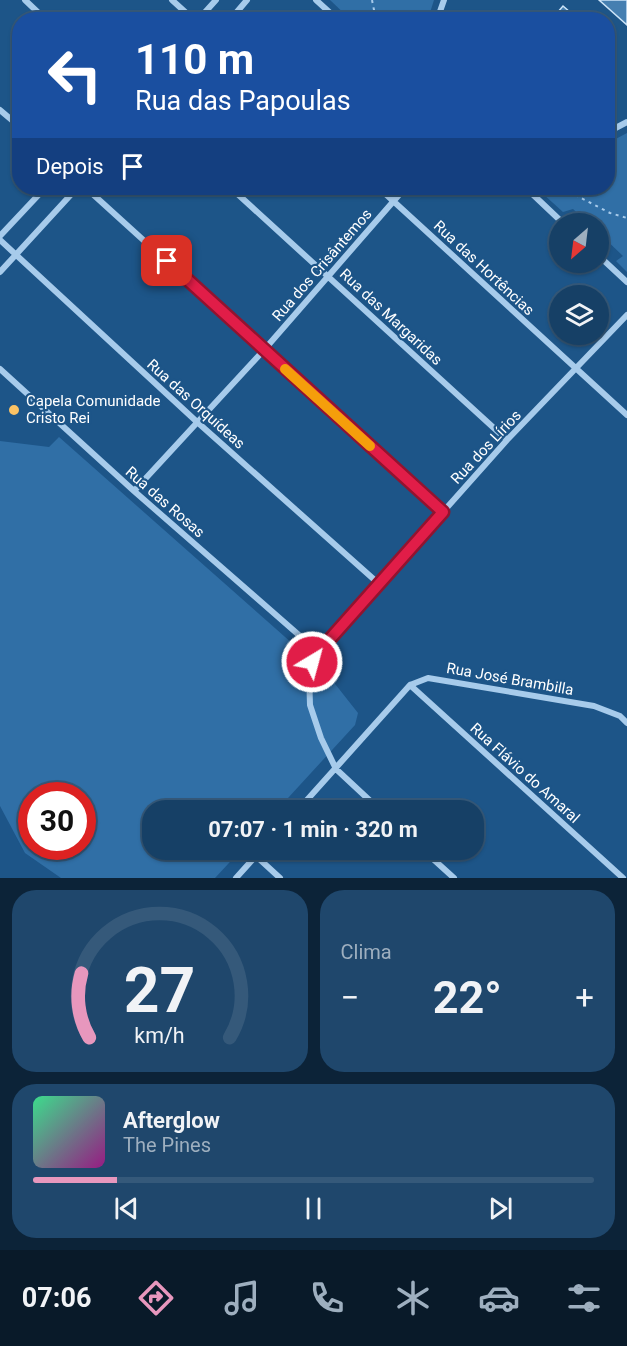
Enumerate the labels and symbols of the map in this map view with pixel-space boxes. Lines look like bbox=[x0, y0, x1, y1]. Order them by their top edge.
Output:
street label: Rua dos Crisântemos bbox=[268, 205, 376, 325]
north arrow bbox=[549, 213, 609, 273]
street label: Rua das Hortências bbox=[430, 217, 538, 319]
pin bbox=[141, 235, 192, 286]
street label: Rua das Margaridas bbox=[336, 265, 446, 369]
street label: Rua das Orquídeas bbox=[143, 355, 249, 453]
place label: Capela Comunidade Cristo Rei bbox=[26, 392, 161, 427]
marker: Capela Comunidade Cristo Rei bbox=[7, 403, 21, 417]
street label: Rua dos Lírios bbox=[447, 406, 525, 488]
street label: Rua das Rosas bbox=[122, 463, 208, 541]
position arrow bbox=[280, 630, 344, 694]
street label: Rua José Brambilla bbox=[445, 659, 575, 699]
street label: Rua Flávio do Amaral bbox=[467, 719, 583, 827]
speed limit sign: 30 bbox=[18, 782, 96, 860]

